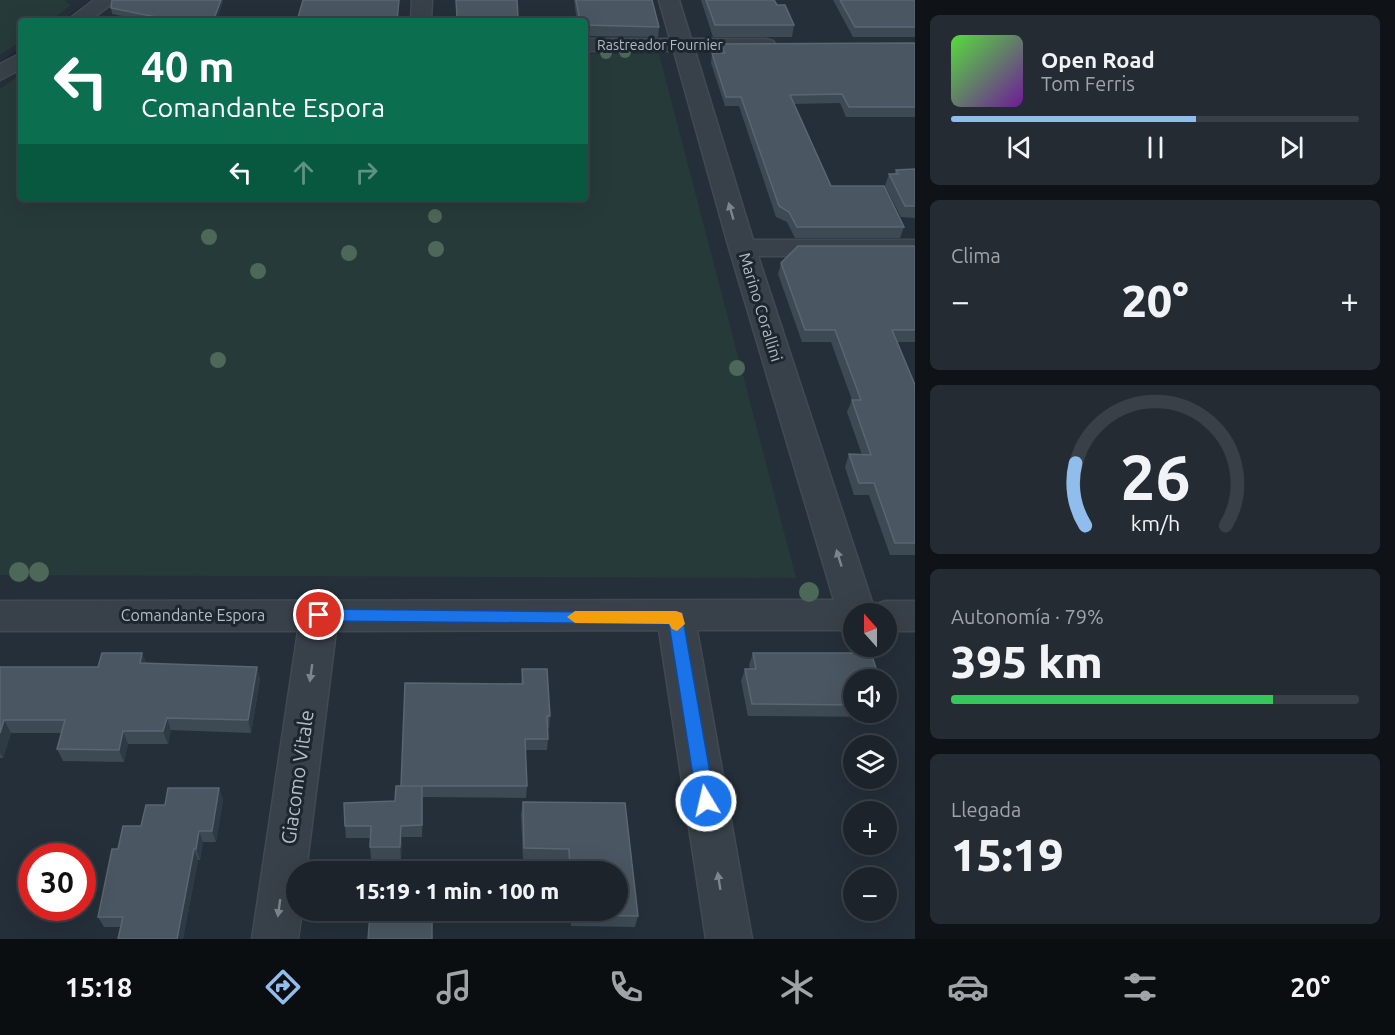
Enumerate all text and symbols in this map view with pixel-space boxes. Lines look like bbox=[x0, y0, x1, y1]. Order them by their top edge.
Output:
street label: Rastreador Fournier bbox=[597, 37, 724, 53]
icon: left bbox=[42, 42, 120, 120]
text: 40 m bbox=[141, 43, 235, 90]
text: Open Road bbox=[1041, 47, 1155, 72]
text: Tom Ferris bbox=[1041, 72, 1135, 95]
text: Comandante Espora bbox=[141, 92, 385, 122]
icon: previous bbox=[1003, 131, 1036, 164]
icon: pause bbox=[1139, 131, 1172, 164]
icon: next bbox=[1275, 131, 1308, 164]
icon: left bbox=[224, 156, 257, 189]
icon: ahead bbox=[287, 156, 320, 189]
icon: right bbox=[350, 156, 383, 189]
one-way arrow bbox=[726, 202, 735, 220]
text: Clima bbox=[951, 244, 1001, 267]
street label: Marino Corallini bbox=[736, 250, 786, 364]
text: 20° bbox=[1121, 275, 1189, 326]
text: − bbox=[951, 282, 970, 319]
text: + bbox=[1340, 282, 1359, 319]
text: 26 bbox=[1120, 443, 1190, 513]
text: km/h bbox=[1130, 512, 1180, 536]
one-way arrow bbox=[834, 549, 844, 567]
pin bbox=[293, 589, 344, 640]
icon: arrive bbox=[302, 598, 335, 631]
north arrow bbox=[843, 603, 897, 657]
map controls bbox=[843, 603, 897, 921]
text: Autonomía · 79% bbox=[951, 605, 1104, 628]
street label: Comandante Espora bbox=[121, 606, 265, 624]
text: 395 km bbox=[951, 636, 1103, 687]
one-way arrow bbox=[306, 663, 316, 682]
button: sound bbox=[843, 669, 897, 723]
street label: Giacomo Vitale bbox=[276, 708, 318, 846]
button: layers bbox=[843, 735, 897, 789]
position arrow bbox=[674, 769, 738, 833]
text: Llegada bbox=[951, 798, 1021, 821]
button: + bbox=[843, 801, 897, 855]
text: 15:19 bbox=[951, 829, 1064, 880]
speed limit sign: 30 bbox=[18, 843, 96, 921]
button: − bbox=[843, 867, 897, 921]
one-way arrow bbox=[715, 872, 724, 891]
text: 15:19 · 1 min · 100 m bbox=[355, 878, 559, 903]
one-way arrow bbox=[274, 898, 284, 917]
icon: directions bbox=[262, 966, 304, 1008]
icon: music bbox=[433, 966, 475, 1008]
icon: phone bbox=[605, 966, 647, 1008]
icon: climate bbox=[776, 966, 818, 1008]
icon: car bbox=[947, 966, 989, 1008]
icon: filters bbox=[1119, 966, 1161, 1008]
text: 15:18 bbox=[65, 972, 132, 1002]
text: 20° bbox=[1290, 972, 1330, 1002]

